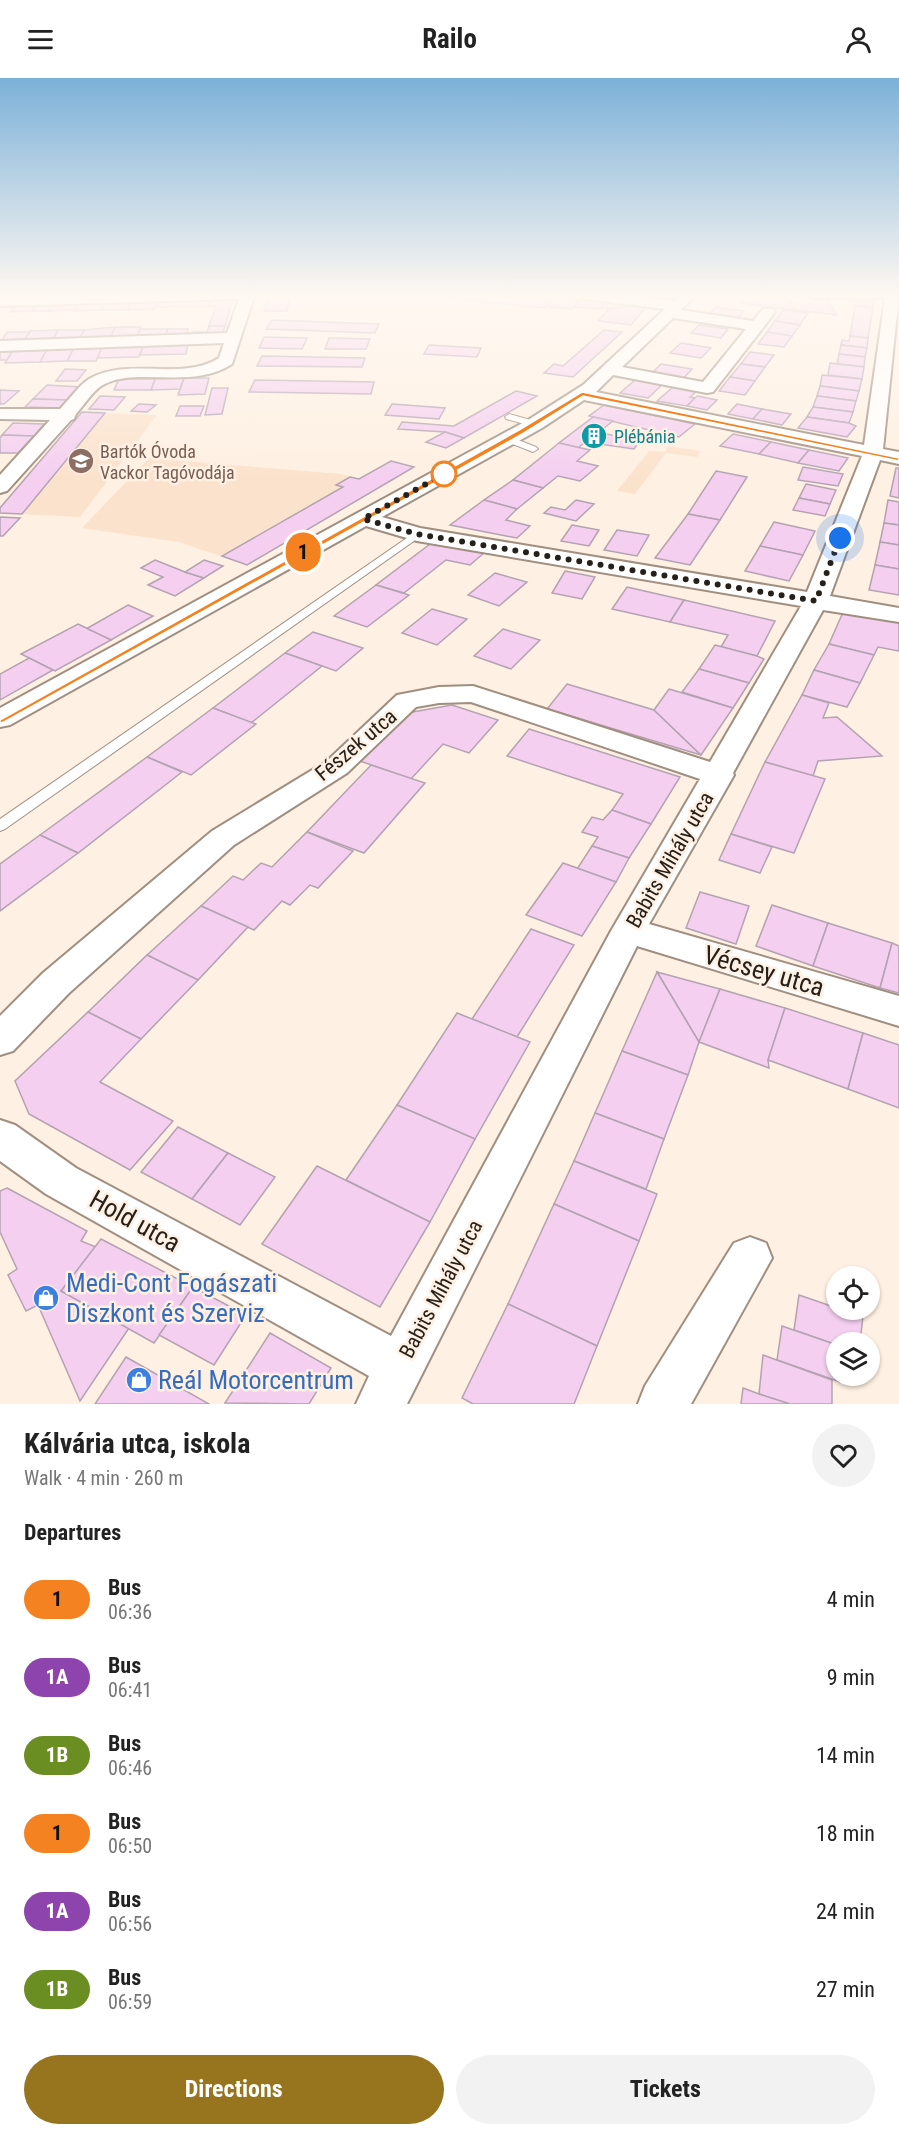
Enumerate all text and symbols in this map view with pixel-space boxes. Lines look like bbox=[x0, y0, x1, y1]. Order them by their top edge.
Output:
icon: menu bbox=[24, 23, 57, 56]
text: Railo bbox=[422, 23, 477, 55]
icon: person bbox=[842, 23, 875, 56]
building icon: Plébánia bbox=[579, 421, 609, 451]
place label: Plébánia bbox=[614, 426, 676, 447]
place label: Bartók Óvoda Vackor Tagóvodája bbox=[100, 441, 235, 483]
school or university icon: Bartók Óvoda Vackor Tagóvodája bbox=[66, 446, 96, 476]
unlabelled marker bbox=[431, 461, 457, 487]
your location bbox=[825, 523, 855, 553]
line badge: 1 bbox=[284, 532, 322, 572]
text: 1 bbox=[298, 540, 308, 564]
street label: Fészek utca bbox=[311, 704, 401, 786]
street label: Babits Mihály utca bbox=[621, 788, 719, 932]
street label: Vécsey utca bbox=[700, 940, 828, 1002]
street label: Hold utca bbox=[85, 1184, 185, 1258]
street label: Babits Mihály utca bbox=[395, 1216, 487, 1362]
map controls bbox=[826, 1266, 880, 1386]
button: locate bbox=[826, 1266, 880, 1320]
place label: Medi-Cont Fogászati Diszkont és Szerviz bbox=[66, 1268, 277, 1328]
shop icon: Medi-Cont Fogászati Diszkont és Szerviz bbox=[31, 1283, 61, 1313]
button: layers bbox=[826, 1332, 880, 1386]
shop icon: Reál Motorcentrum bbox=[124, 1365, 154, 1395]
place label: Reál Motorcentrum bbox=[158, 1365, 354, 1395]
button: heart bbox=[812, 1424, 875, 1487]
text: Kálvária utca, iskola bbox=[24, 1427, 250, 1460]
text: Walk · 4 min · 260 m bbox=[24, 1466, 183, 1490]
text: Departures bbox=[24, 1520, 121, 1545]
text: Bus bbox=[108, 1575, 141, 1600]
text: 1 bbox=[52, 1587, 62, 1611]
text: 4 min bbox=[827, 1587, 875, 1612]
text: 06:36 bbox=[108, 1600, 152, 1624]
text: Bus bbox=[108, 1653, 141, 1678]
text: 1A bbox=[45, 1665, 69, 1689]
text: 9 min bbox=[827, 1665, 875, 1690]
text: 06:41 bbox=[108, 1678, 152, 1702]
text: Bus bbox=[108, 1731, 141, 1756]
text: 1B bbox=[46, 1743, 68, 1767]
text: 14 min bbox=[816, 1743, 875, 1768]
text: 06:46 bbox=[108, 1756, 152, 1780]
text: Bus bbox=[108, 1809, 141, 1834]
text: 1 bbox=[52, 1821, 62, 1845]
text: 18 min bbox=[816, 1821, 875, 1846]
text: 06:50 bbox=[108, 1834, 152, 1858]
text: Bus bbox=[108, 1887, 141, 1912]
text: 1A bbox=[45, 1899, 69, 1923]
text: 24 min bbox=[816, 1899, 875, 1924]
text: 06:56 bbox=[108, 1912, 152, 1936]
text: Bus bbox=[108, 1965, 141, 1990]
text: 1B bbox=[46, 1977, 68, 2001]
text: 27 min bbox=[816, 1977, 875, 2002]
text: 06:59 bbox=[108, 1990, 152, 2014]
button: Directions bbox=[24, 2055, 444, 2124]
button: Tickets bbox=[456, 2055, 875, 2124]

